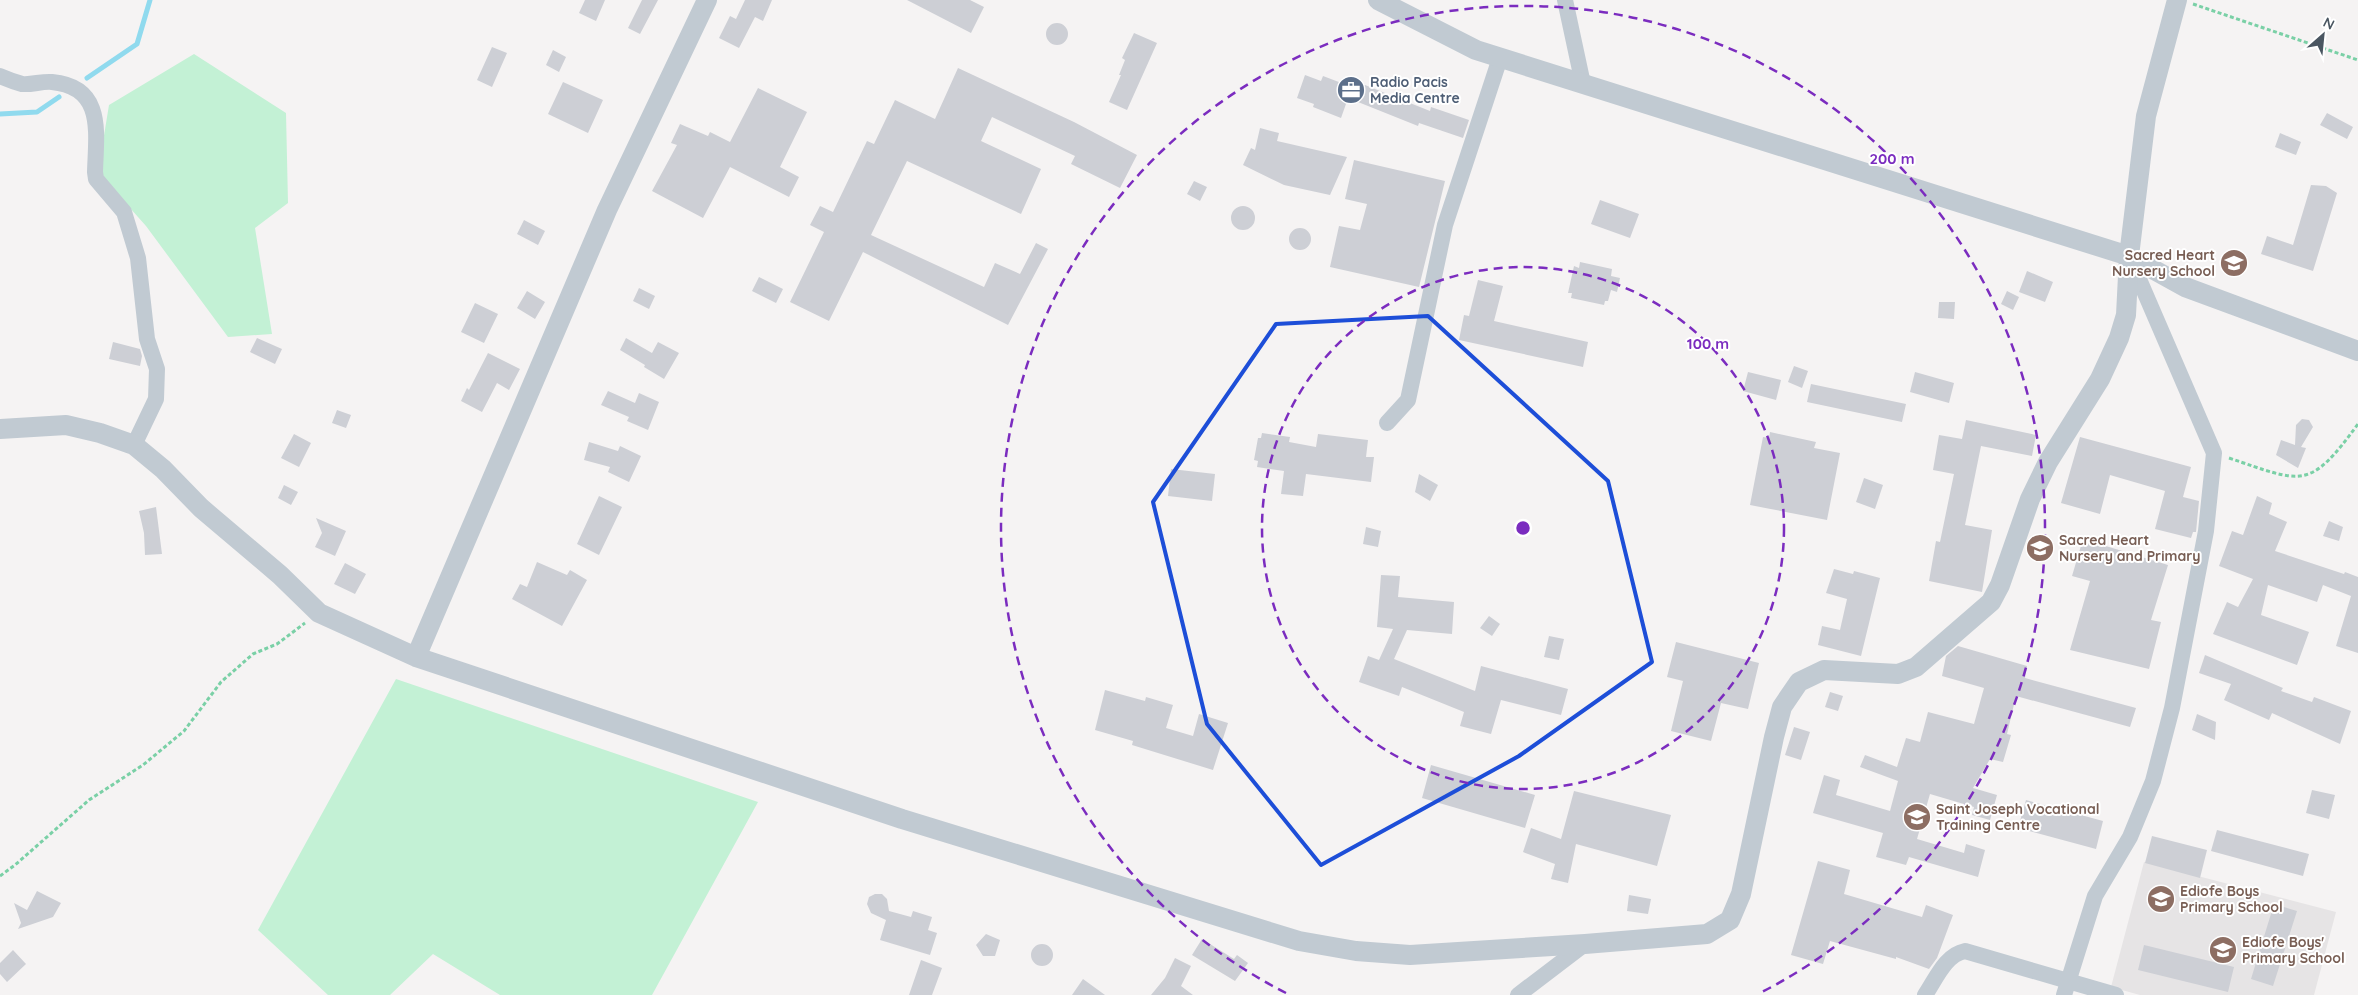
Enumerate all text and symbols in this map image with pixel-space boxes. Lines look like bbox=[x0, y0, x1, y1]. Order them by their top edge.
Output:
north arrow bbox=[2298, 10, 2348, 60]
text: N bbox=[2320, 13, 2338, 34]
place label: Radio Pacis Media Centre bbox=[1370, 73, 1460, 107]
office icon: Radio Pacis Media Centre bbox=[1336, 75, 1366, 105]
text: 200 m bbox=[1870, 149, 1915, 168]
place label: Sacred Heart Nursery School bbox=[2112, 246, 2215, 280]
school or university icon: Sacred Heart Nursery School bbox=[2219, 248, 2249, 278]
text: 100 m bbox=[1687, 334, 1729, 353]
centre of rings bbox=[1514, 519, 1532, 537]
place label: Sacred Heart Nursery and Primary bbox=[2059, 531, 2200, 565]
school or university icon: Sacred Heart Nursery and Primary bbox=[2025, 533, 2055, 563]
place label: Saint Joseph Vocational Training Centre bbox=[1936, 800, 2100, 834]
school or university icon: Saint Joseph Vocational Training Centre bbox=[1902, 802, 1932, 832]
place label: Ediofe Boys Primary School bbox=[2180, 882, 2283, 916]
school or university icon: Ediofe Boys Primary School bbox=[2146, 884, 2176, 914]
place label: Ediofe Boys' Primary School bbox=[2242, 933, 2345, 967]
school or university icon: Ediofe Boys' Primary School bbox=[2208, 935, 2238, 965]

